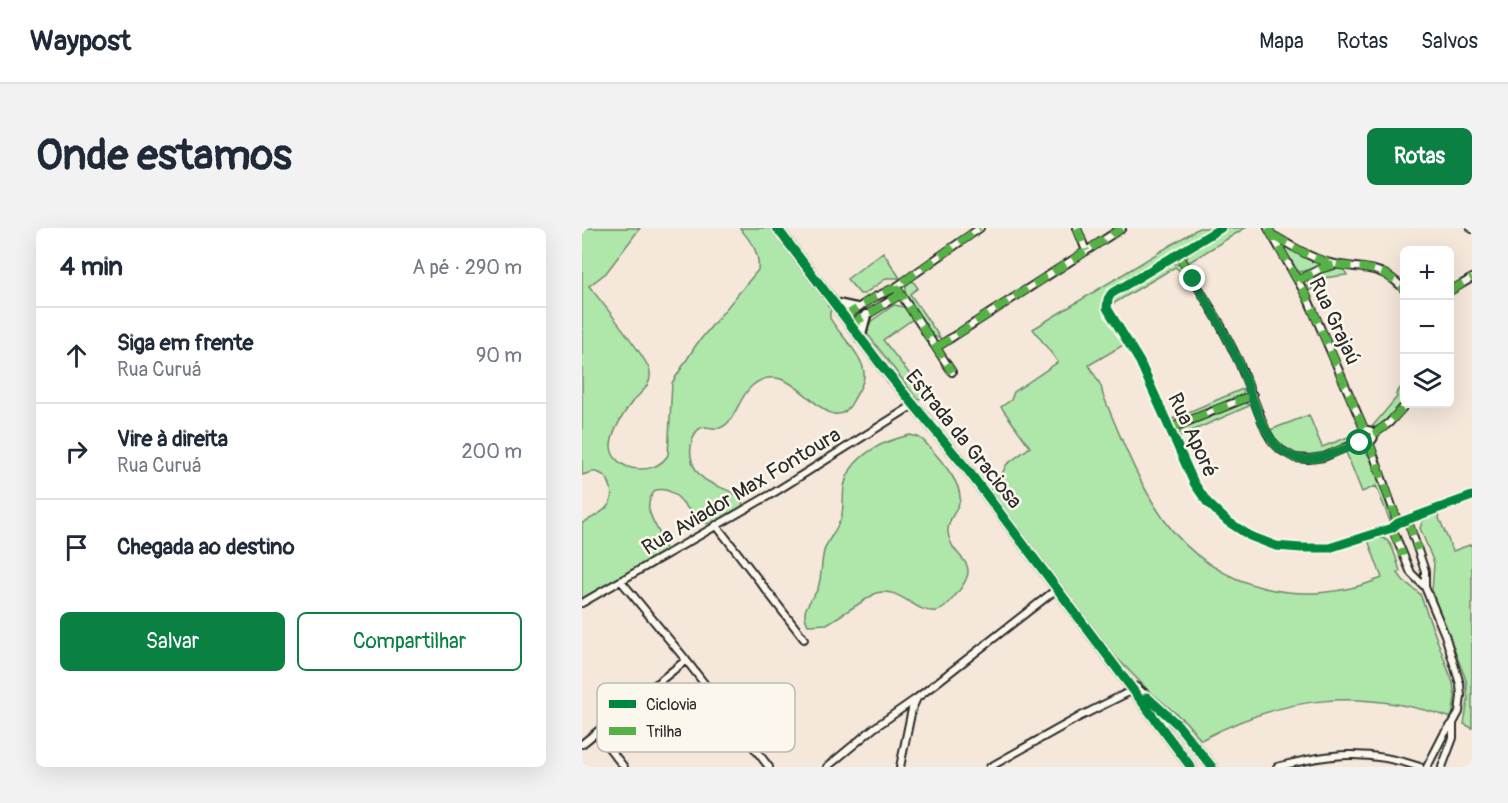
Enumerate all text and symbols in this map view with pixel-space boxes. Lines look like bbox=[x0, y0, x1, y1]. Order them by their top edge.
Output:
text: Waypost bbox=[30, 24, 131, 59]
text: Mapa bbox=[1259, 28, 1304, 55]
text: Rotas bbox=[1337, 28, 1388, 55]
text: Salvos bbox=[1421, 28, 1478, 55]
button: Rotas bbox=[1367, 128, 1472, 185]
text: Onde estamos bbox=[36, 130, 292, 182]
map controls bbox=[1400, 246, 1454, 408]
button: + bbox=[1400, 246, 1454, 300]
text: 4 min bbox=[60, 251, 123, 283]
text: A pé · 290 m bbox=[412, 255, 522, 280]
route end bbox=[1179, 265, 1205, 291]
street label: Rua Grajaú bbox=[1303, 273, 1367, 369]
button: − bbox=[1400, 300, 1454, 354]
text: Siga em frente bbox=[117, 329, 253, 357]
icon: ahead bbox=[60, 339, 93, 372]
text: 90 m bbox=[476, 343, 522, 368]
button: layers bbox=[1400, 354, 1454, 408]
text: Rua Curuá bbox=[117, 357, 201, 382]
street label: Estrada da Graciosa bbox=[899, 364, 1028, 514]
street label: Rua Aporé bbox=[1161, 388, 1224, 482]
street label: Rua Aviador Max Fontoura bbox=[637, 421, 846, 562]
text: Vire à direita bbox=[117, 425, 228, 453]
route start bbox=[1346, 429, 1372, 455]
icon: right bbox=[60, 435, 93, 468]
text: 200 m bbox=[461, 439, 522, 464]
text: Rua Curuá bbox=[117, 453, 201, 478]
icon: arrive bbox=[60, 531, 93, 564]
text: Chegada ao destino bbox=[117, 533, 295, 561]
button: Salvar bbox=[60, 612, 285, 671]
button: Compartilhar bbox=[297, 612, 522, 671]
legend bbox=[597, 683, 795, 752]
text: Ciclovia bbox=[646, 695, 697, 715]
text: Trilha bbox=[646, 722, 682, 742]

